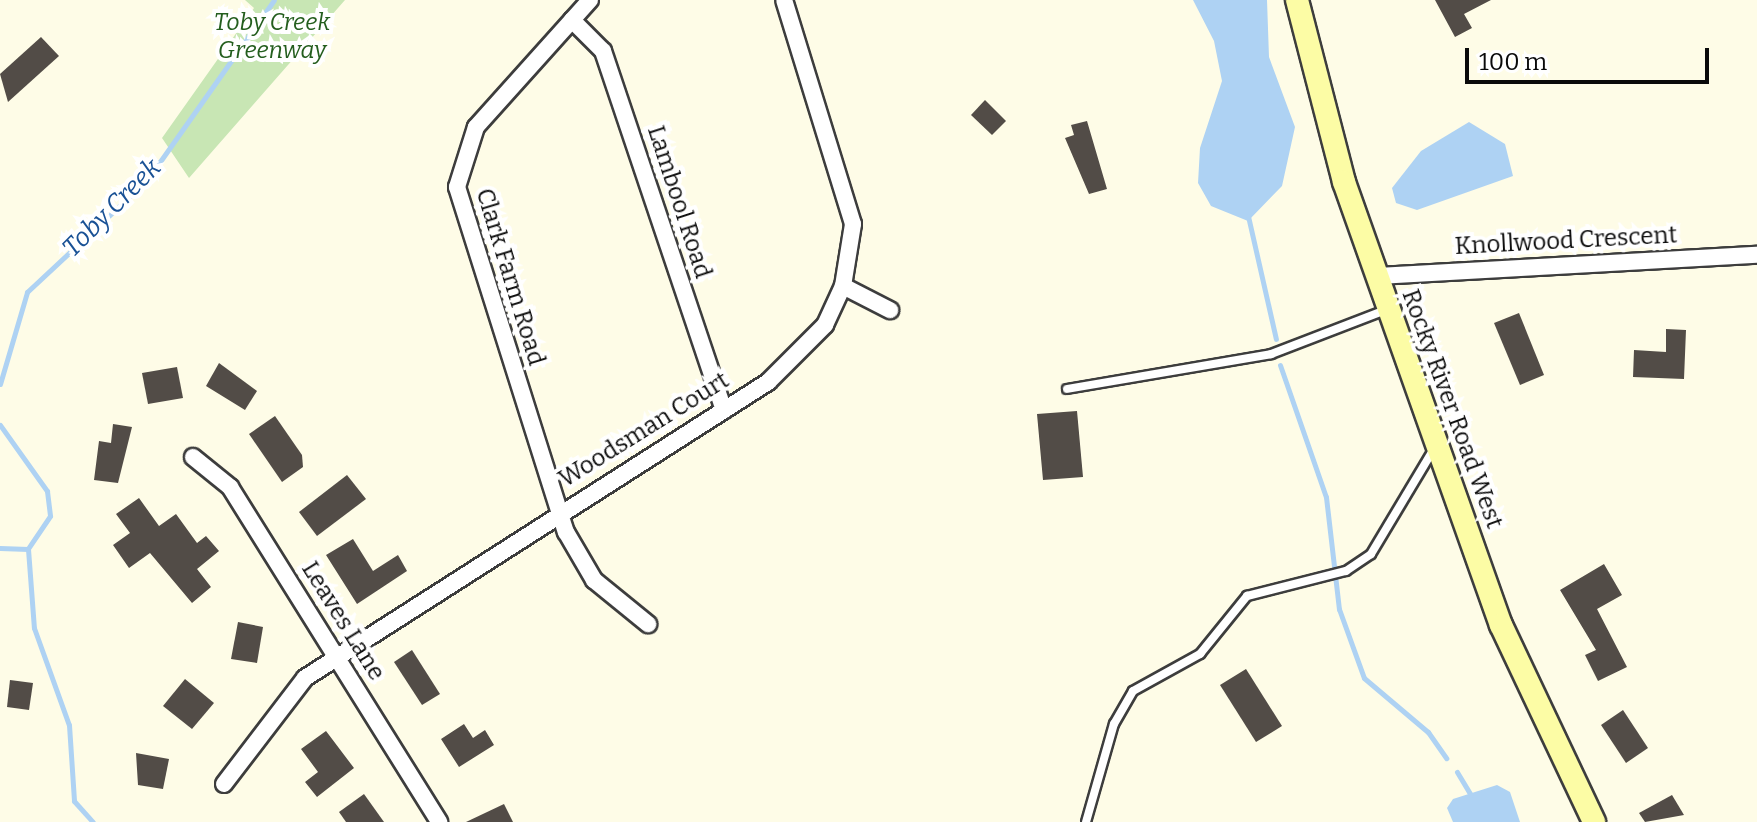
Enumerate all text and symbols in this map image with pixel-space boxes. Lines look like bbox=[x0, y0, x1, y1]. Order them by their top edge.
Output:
park label: Toby Creek Greenway bbox=[214, 9, 330, 65]
scale bar bbox=[1469, 32, 1713, 82]
text: 100 m bbox=[1479, 48, 1547, 76]
street label: Lambool Road bbox=[641, 122, 717, 282]
water label: Toby Creek bbox=[56, 152, 168, 264]
street label: Clark Farm Road bbox=[469, 185, 551, 369]
street label: Knollwood Crescent bbox=[1454, 221, 1678, 261]
street label: Rocky River Road West bbox=[1395, 286, 1509, 532]
street label: Woodsman Court bbox=[554, 366, 734, 494]
street label: Leaves Lane bbox=[295, 556, 391, 686]

